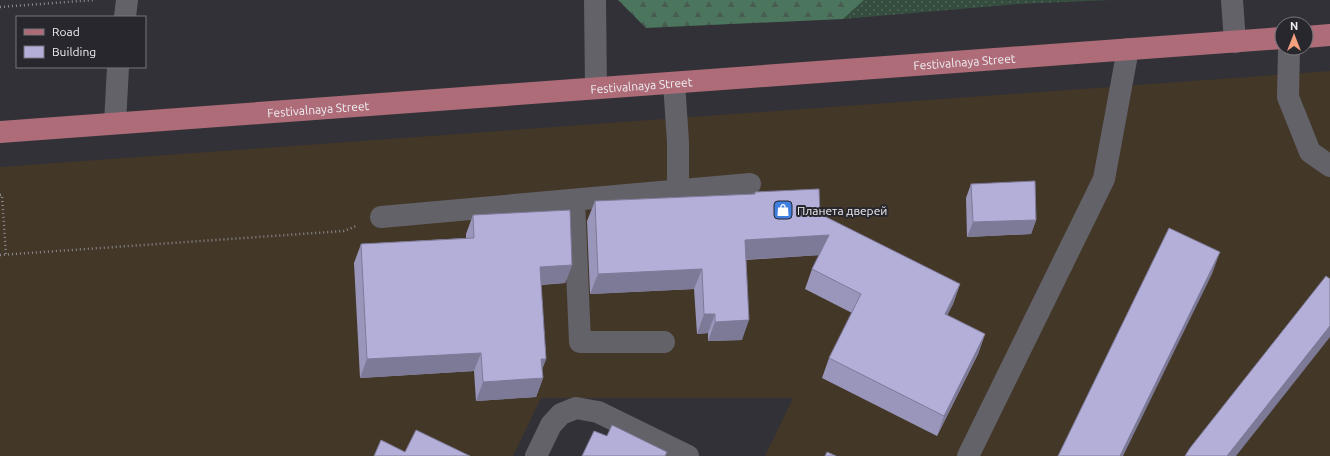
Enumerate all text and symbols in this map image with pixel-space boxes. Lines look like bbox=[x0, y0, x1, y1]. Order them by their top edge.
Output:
legend bbox=[16, 16, 146, 68]
north arrow bbox=[1274, 16, 1314, 56]
text: N bbox=[1290, 20, 1298, 32]
text: Road bbox=[52, 25, 80, 38]
text: Building bbox=[52, 45, 96, 58]
street label: Festivalnaya Street bbox=[913, 51, 1016, 72]
street label: Festivalnaya Street bbox=[590, 75, 693, 95]
street label: Festivalnaya Street bbox=[267, 98, 370, 119]
shop icon: Планета дверей bbox=[772, 199, 794, 221]
place label: Планета дверей bbox=[797, 204, 887, 217]

